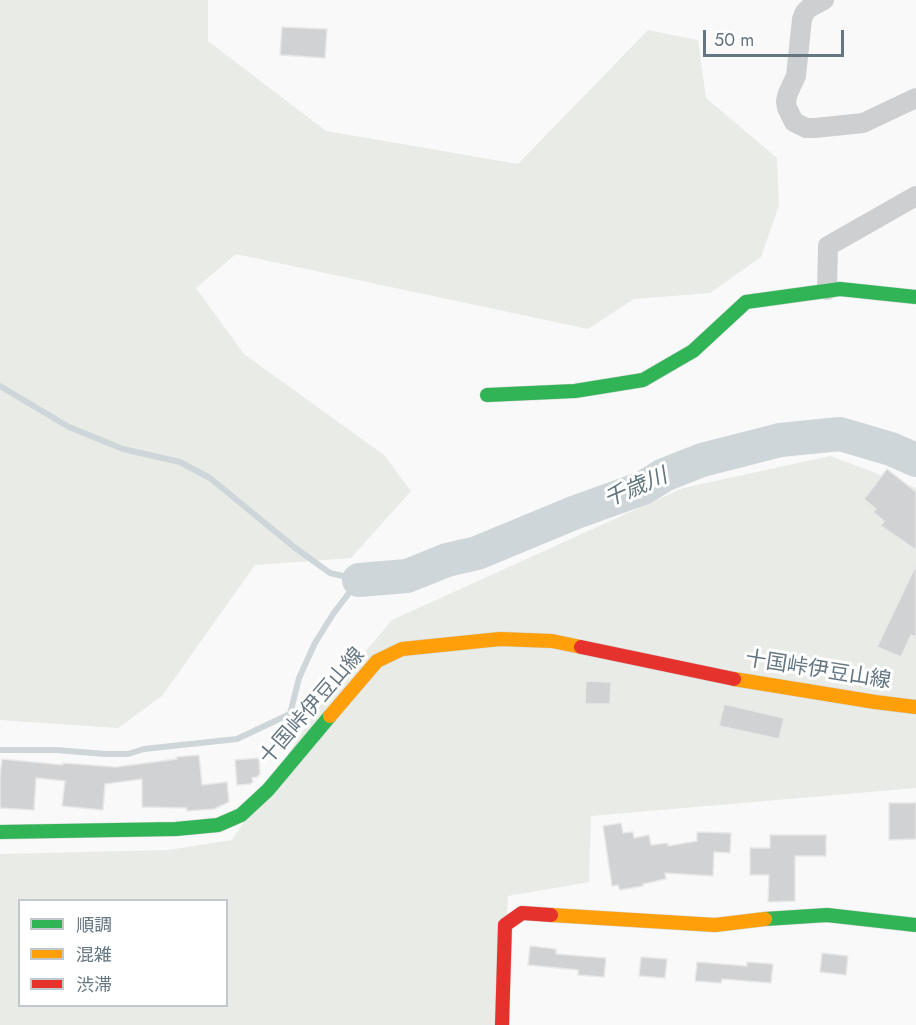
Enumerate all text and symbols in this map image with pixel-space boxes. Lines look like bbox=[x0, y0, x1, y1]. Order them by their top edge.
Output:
scale bar bbox=[706, 18, 847, 56]
text: 50 m bbox=[714, 27, 754, 53]
water label: 千歳川 bbox=[600, 464, 672, 514]
street label: 十国峠伊豆山線 bbox=[255, 643, 371, 771]
street label: 十国峠伊豆山線 bbox=[743, 647, 893, 695]
legend bbox=[18, 899, 228, 1007]
text: 順調 bbox=[76, 912, 112, 938]
text: 混雑 bbox=[76, 942, 112, 968]
text: 渋滞 bbox=[76, 972, 112, 998]

